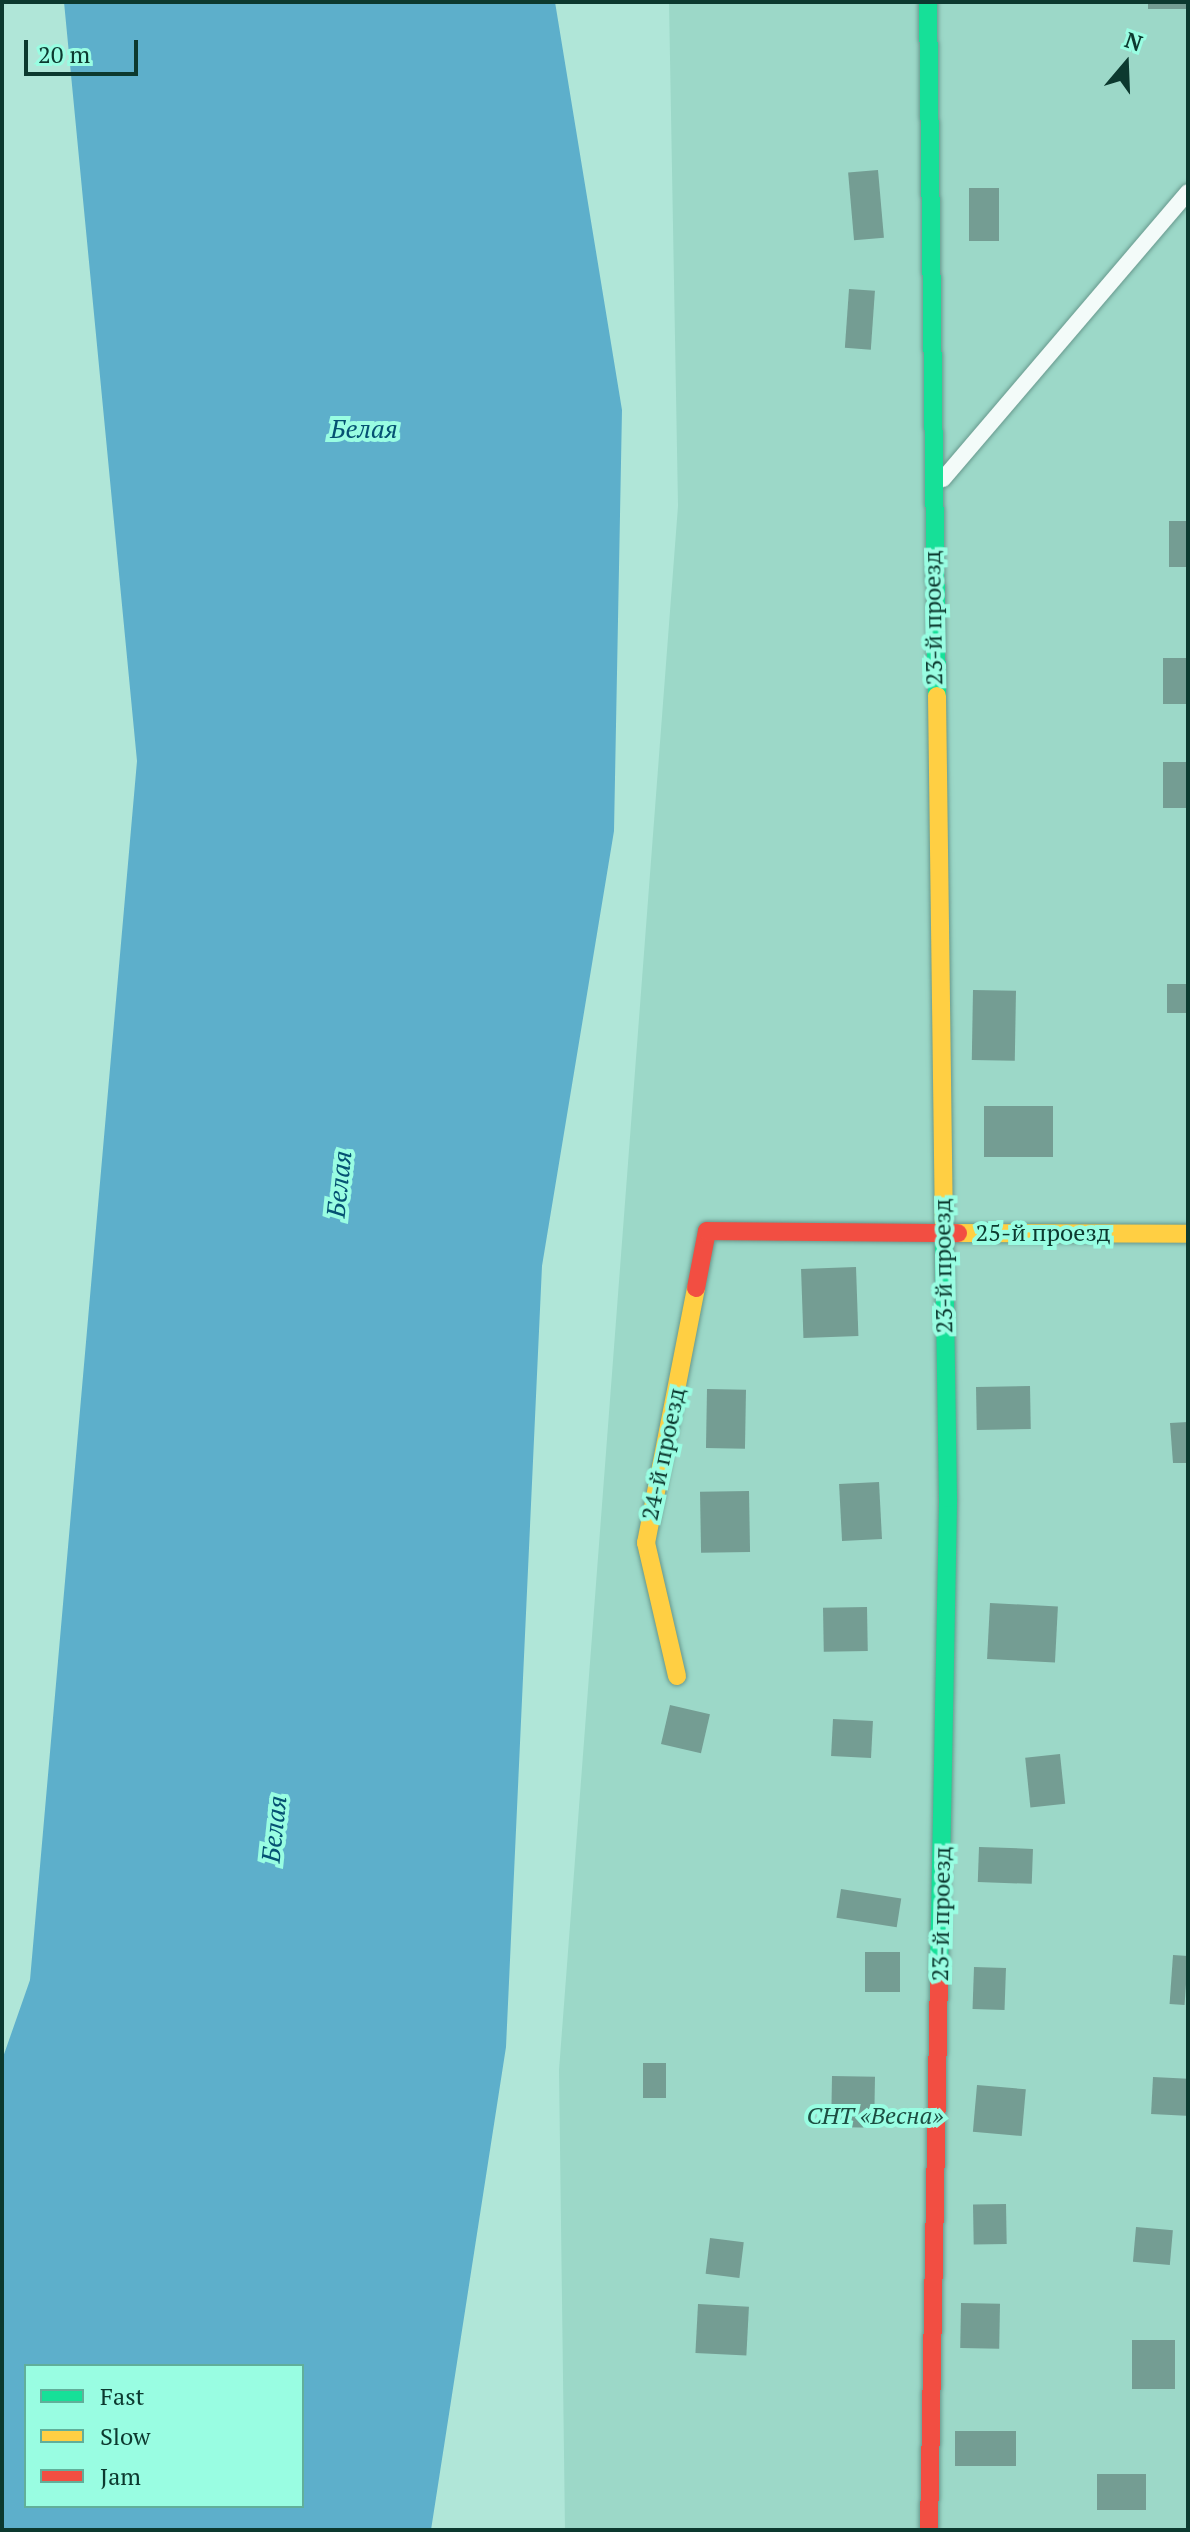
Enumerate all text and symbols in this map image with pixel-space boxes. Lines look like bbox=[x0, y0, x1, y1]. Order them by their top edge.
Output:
scale bar bbox=[28, 24, 142, 74]
north arrow bbox=[1086, 24, 1166, 104]
text: N bbox=[1121, 24, 1147, 57]
text: 20 m bbox=[38, 38, 90, 70]
water label: Белая bbox=[330, 413, 398, 445]
street label: 23-й проезд bbox=[917, 550, 949, 686]
water label: Белая bbox=[320, 1149, 358, 1219]
street label: 23-й проезд bbox=[927, 1198, 959, 1334]
street label: 25-й проезд bbox=[975, 1219, 1111, 1247]
street label: 24-й проезд bbox=[635, 1385, 691, 1523]
water label: Белая bbox=[255, 1794, 293, 1864]
street label: 23-й проезд bbox=[925, 1846, 957, 1982]
park label: СНТ «Весна» bbox=[807, 2102, 943, 2130]
legend bbox=[24, 2364, 304, 2508]
text: Fast bbox=[100, 2380, 144, 2412]
text: Slow bbox=[100, 2420, 151, 2452]
text: Jam bbox=[100, 2460, 141, 2492]

